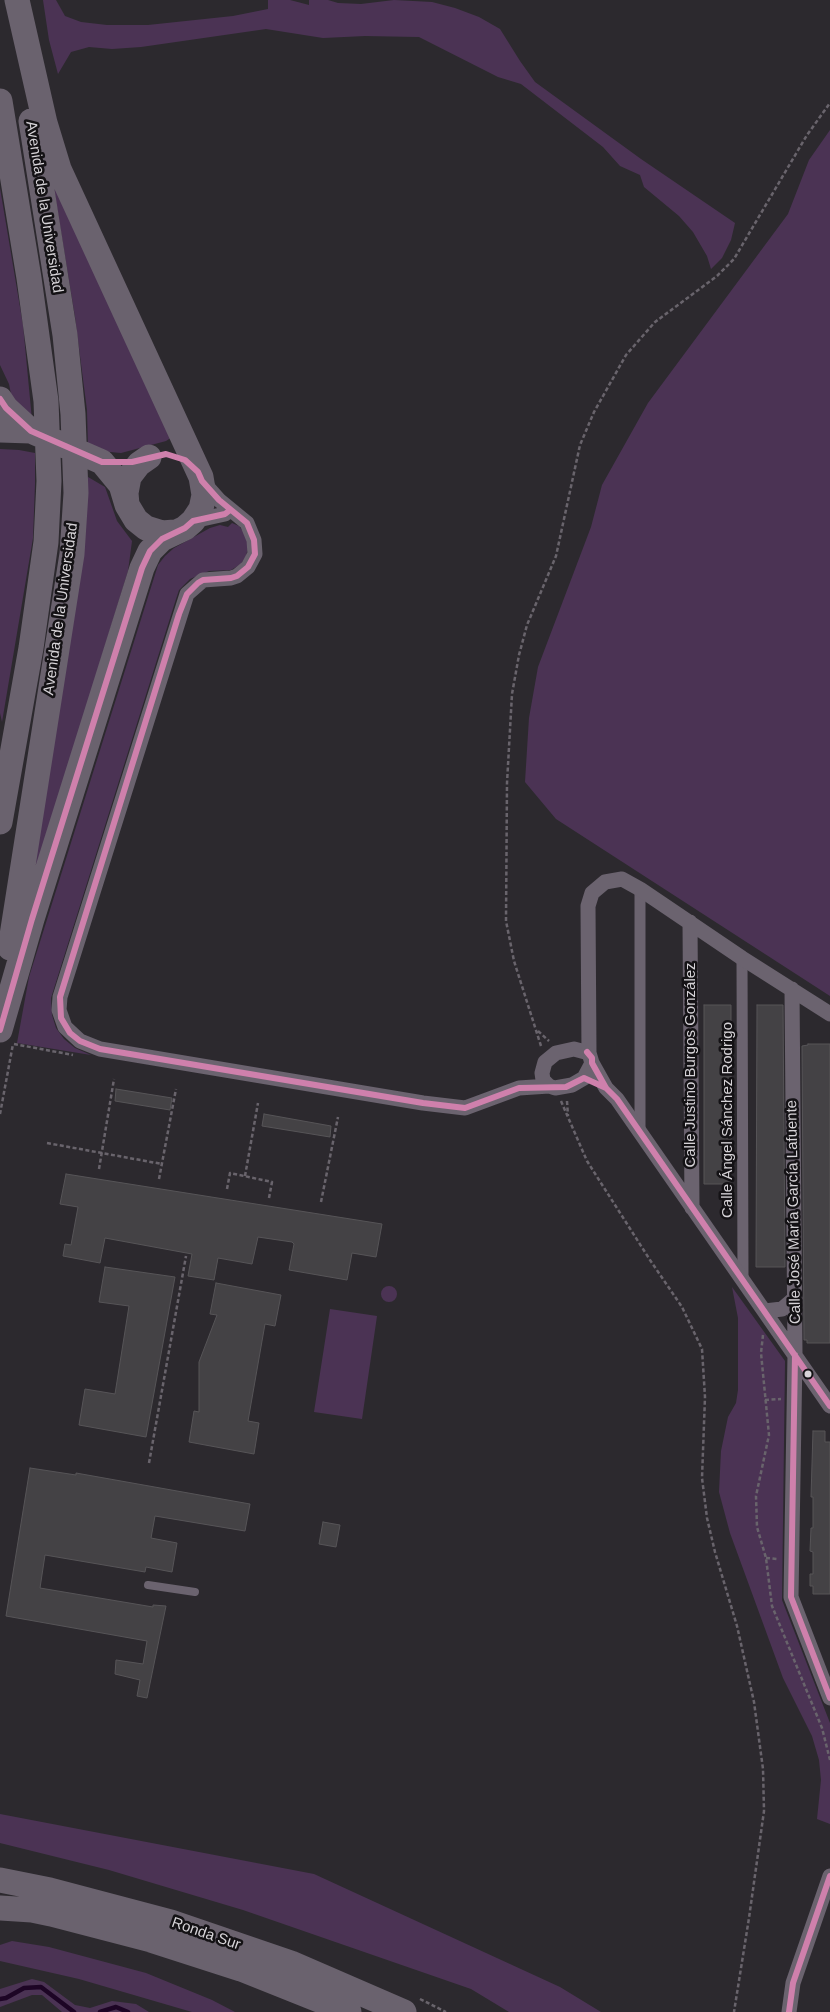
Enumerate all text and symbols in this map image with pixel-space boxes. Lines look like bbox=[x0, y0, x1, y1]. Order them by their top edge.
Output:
street label: Avenida de la Universidad bbox=[22, 120, 66, 294]
street label: Avenida de la Universidad bbox=[40, 522, 82, 696]
street label: Calle Justino Burgos González bbox=[682, 962, 700, 1168]
street label: Calle Ángel Sánchez Rodrigo bbox=[719, 1022, 737, 1218]
street label: Calle José María García Lafuente bbox=[783, 1100, 805, 1324]
unlabelled marker bbox=[803, 1369, 813, 1379]
street label: Ronda Sur bbox=[169, 1914, 243, 1954]

